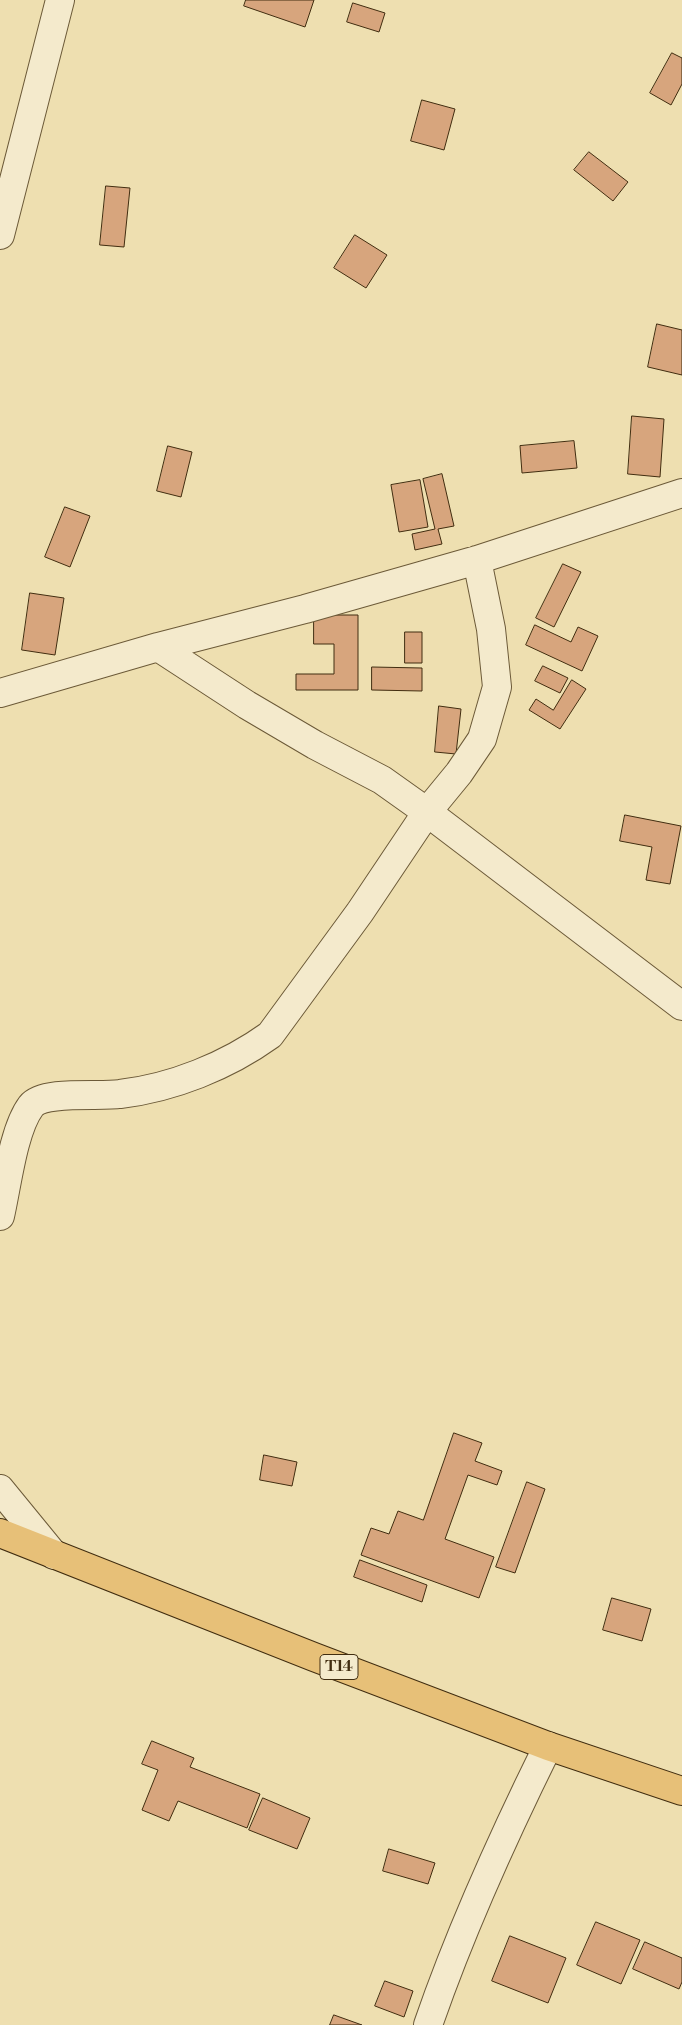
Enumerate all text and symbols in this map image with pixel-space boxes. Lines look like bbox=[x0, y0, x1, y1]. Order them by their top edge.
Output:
road number: T14 bbox=[320, 1654, 358, 1680]

